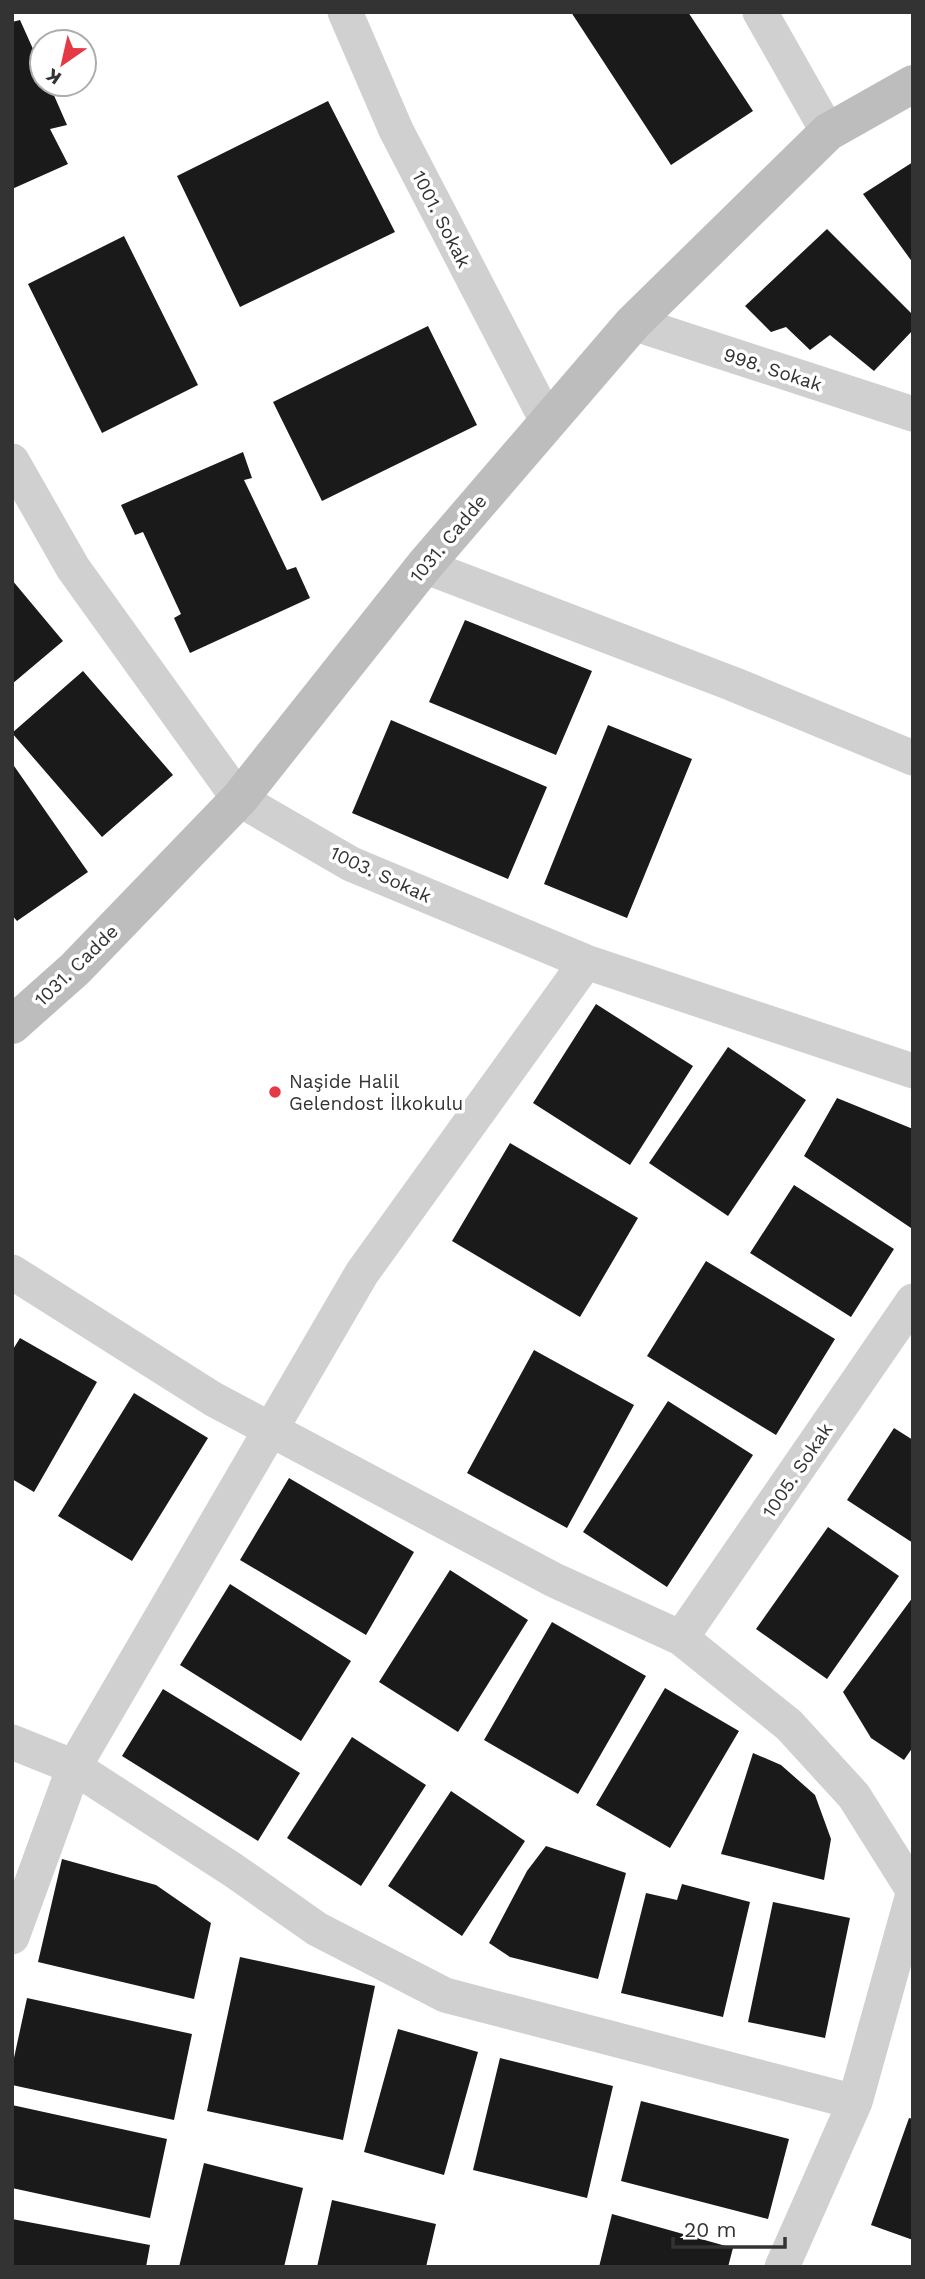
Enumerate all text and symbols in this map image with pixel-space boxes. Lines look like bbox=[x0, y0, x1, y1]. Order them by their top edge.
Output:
north arrow bbox=[28, 28, 98, 98]
text: K bbox=[42, 63, 66, 90]
street label: 1001. Sokak bbox=[407, 167, 476, 272]
street label: 998. Sokak bbox=[721, 343, 825, 396]
street label: 1031. Cadde bbox=[405, 490, 492, 587]
street label: 1003. Sokak bbox=[327, 841, 435, 908]
street label: 1031. Cadde bbox=[30, 920, 123, 1011]
place label: Naşide Halil Gelendost İlkokulu bbox=[289, 1070, 463, 1115]
marker: Naşide Halil Gelendost İlkokulu bbox=[267, 1084, 283, 1100]
street label: 1005. Sokak bbox=[757, 1418, 838, 1522]
scale bar bbox=[673, 2206, 785, 2250]
text: 20 m bbox=[684, 2217, 736, 2242]

